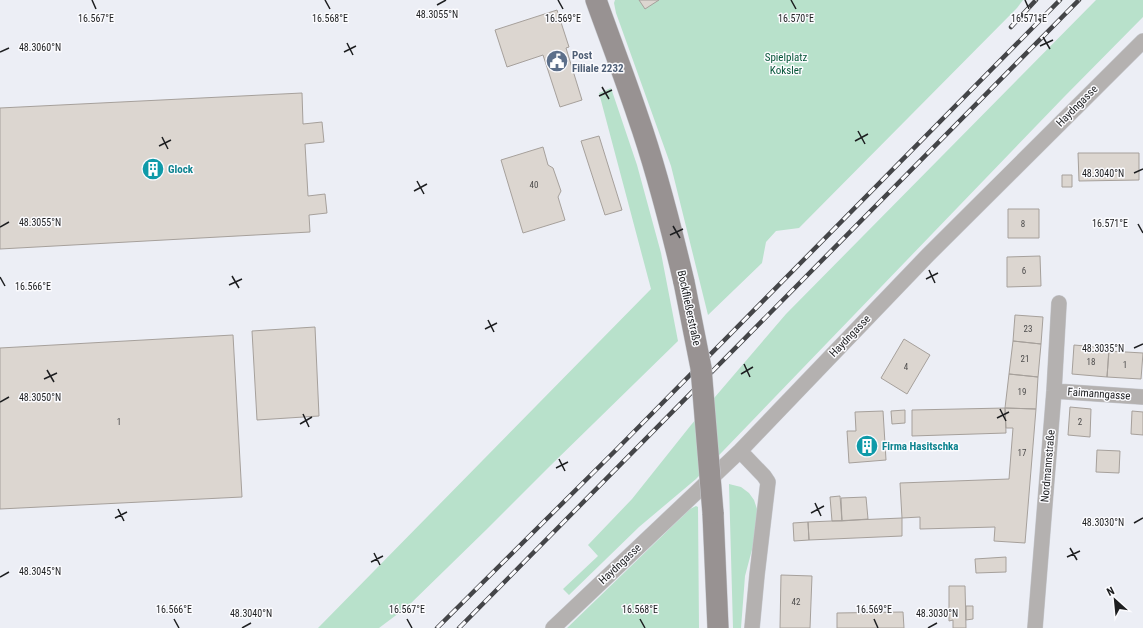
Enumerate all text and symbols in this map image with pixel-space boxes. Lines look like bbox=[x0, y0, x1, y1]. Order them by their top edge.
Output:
text: 48.3055°N bbox=[416, 9, 458, 20]
text: 16.567°E bbox=[78, 13, 114, 24]
text: 16.568°E bbox=[312, 13, 348, 24]
text: 16.569°E bbox=[545, 13, 581, 24]
text: 16.570°E bbox=[778, 13, 814, 24]
text: 16.571°E bbox=[1011, 13, 1047, 24]
text: 48.3060°N bbox=[19, 42, 61, 53]
public building icon: Post Filiale 2232 bbox=[544, 48, 570, 74]
place label: Post Filiale 2232 bbox=[572, 49, 624, 75]
park label: Spielplatz Koksler bbox=[765, 51, 807, 77]
street label: Haydngasse bbox=[1054, 83, 1100, 129]
building icon: Glock bbox=[140, 156, 166, 182]
place label: Glock bbox=[168, 163, 194, 176]
text: 48.3040°N bbox=[1082, 168, 1124, 179]
house number: 40 bbox=[530, 180, 538, 190]
text: 48.3055°N bbox=[19, 217, 61, 228]
text: 16.571°E bbox=[1092, 218, 1128, 229]
house number: 8 bbox=[1021, 219, 1025, 229]
house number: 6 bbox=[1022, 266, 1026, 276]
street label: Bockfließerstraße bbox=[675, 269, 703, 347]
text: 16.566°E bbox=[15, 281, 51, 292]
street label: Haydngasse bbox=[827, 312, 873, 360]
house number: 23 bbox=[1024, 324, 1032, 334]
text: 48.3035°N bbox=[1082, 343, 1124, 354]
house number: 21 bbox=[1021, 354, 1029, 364]
house number: 18 bbox=[1087, 357, 1095, 367]
house number: 1 bbox=[1123, 360, 1127, 370]
house number: 4 bbox=[904, 362, 909, 372]
street label: Faimanngasse bbox=[1067, 385, 1131, 403]
house number: 19 bbox=[1018, 387, 1026, 397]
text: 48.3050°N bbox=[19, 392, 61, 403]
house number: 1 bbox=[117, 417, 121, 427]
house number: 2 bbox=[1078, 417, 1083, 427]
street label: Nordmannstraße bbox=[1038, 429, 1058, 503]
building icon: Firma Hasitschka bbox=[854, 433, 880, 459]
place label: Firma Hasitschka bbox=[882, 440, 959, 453]
house number: 17 bbox=[1018, 448, 1027, 458]
text: 48.3030°N bbox=[1082, 517, 1124, 528]
street label: Haydngasse bbox=[596, 541, 644, 587]
text: 48.3045°N bbox=[19, 566, 61, 577]
north arrow bbox=[1095, 580, 1135, 620]
text: N bbox=[1105, 584, 1117, 599]
house number: 42 bbox=[792, 597, 801, 607]
text: 16.566°E bbox=[156, 604, 192, 615]
text: 16.567°E bbox=[389, 604, 425, 615]
text: 16.568°E bbox=[622, 604, 658, 615]
text: 16.569°E bbox=[856, 604, 892, 615]
text: 48.3040°N bbox=[230, 608, 272, 619]
text: 48.3030°N bbox=[916, 608, 958, 619]

